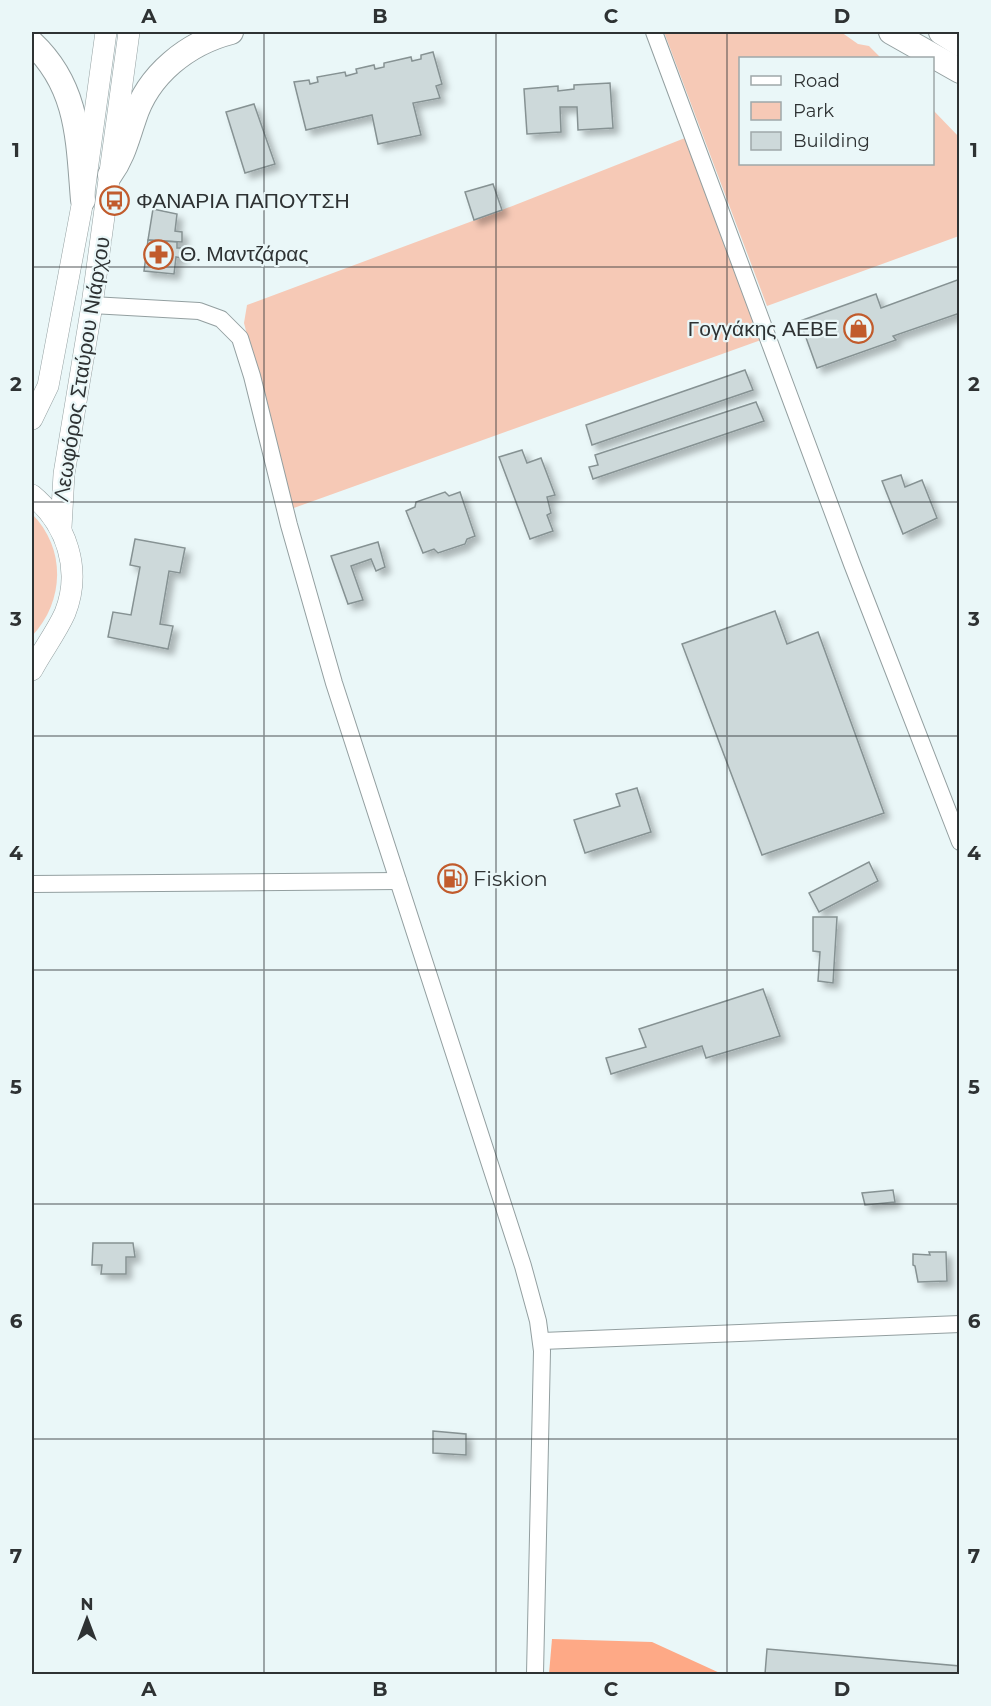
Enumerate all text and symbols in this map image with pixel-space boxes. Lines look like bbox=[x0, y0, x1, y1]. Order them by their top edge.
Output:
text: A bbox=[140, 4, 157, 28]
text: B bbox=[372, 4, 388, 28]
text: C bbox=[604, 4, 619, 28]
text: D bbox=[834, 4, 850, 28]
legend bbox=[739, 57, 934, 165]
text: Road bbox=[793, 70, 840, 92]
text: Park bbox=[793, 100, 834, 122]
text: Building bbox=[793, 130, 870, 152]
text: 1 bbox=[12, 138, 20, 162]
text: 1 bbox=[970, 138, 978, 162]
bus stop icon: ΦΑΝΑΡΙΑ ΠΑΠΟΥΤΣΗ bbox=[99, 185, 131, 217]
place label: ΦΑΝΑΡΙΑ ΠΑΠΟΥΤΣΗ bbox=[136, 188, 350, 213]
street label: Λεωφόρος Σταύρου Νιάρχου bbox=[48, 235, 115, 503]
pharmacy icon: Θ. Μαντζάρας bbox=[143, 238, 175, 270]
place label: Θ. Μαντζάρας bbox=[180, 241, 309, 266]
shop icon: Γογγάκης ΑΕΒΕ bbox=[843, 313, 875, 345]
place label: Γογγάκης ΑΕΒΕ bbox=[688, 316, 838, 341]
text: 2 bbox=[10, 372, 22, 396]
text: 2 bbox=[968, 372, 980, 396]
text: 3 bbox=[9, 607, 22, 631]
text: 3 bbox=[967, 607, 980, 631]
text: 4 bbox=[9, 841, 23, 865]
text: 4 bbox=[967, 841, 981, 865]
fuel station icon: Fiskion bbox=[436, 863, 468, 895]
place label: Fiskion bbox=[473, 866, 548, 891]
text: 5 bbox=[10, 1075, 22, 1099]
text: 5 bbox=[968, 1075, 980, 1099]
text: 6 bbox=[10, 1309, 23, 1333]
text: 6 bbox=[968, 1309, 981, 1333]
text: 7 bbox=[10, 1544, 22, 1568]
text: 7 bbox=[968, 1544, 980, 1568]
north arrow bbox=[57, 1589, 117, 1649]
text: N bbox=[81, 1595, 93, 1614]
text: A bbox=[140, 1677, 157, 1701]
text: B bbox=[372, 1677, 388, 1701]
text: C bbox=[604, 1677, 619, 1701]
text: D bbox=[834, 1677, 850, 1701]

